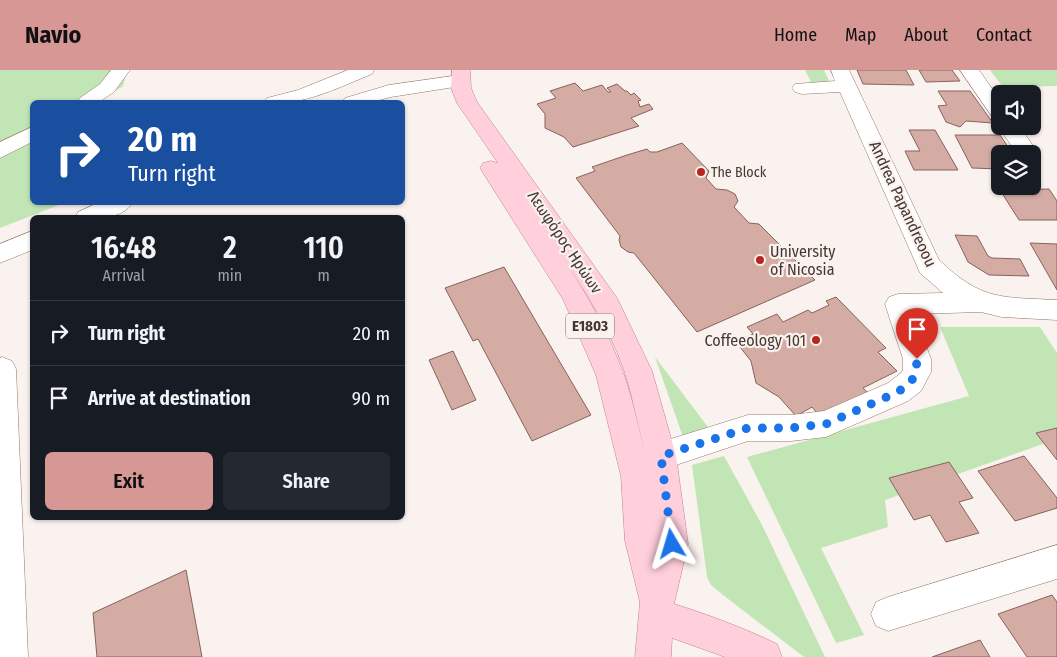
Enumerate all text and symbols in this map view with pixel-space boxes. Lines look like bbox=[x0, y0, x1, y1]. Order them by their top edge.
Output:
text: Navio bbox=[25, 21, 81, 49]
text: Home bbox=[774, 24, 817, 46]
text: Map bbox=[845, 24, 876, 46]
text: About bbox=[904, 24, 948, 46]
text: Contact bbox=[976, 24, 1032, 46]
map controls bbox=[991, 85, 1041, 195]
button: sound bbox=[991, 85, 1041, 135]
text: 20 m bbox=[128, 118, 197, 160]
icon: right bbox=[45, 120, 110, 185]
street label: Andrea Papandreoou bbox=[865, 138, 941, 270]
button: layers bbox=[991, 145, 1041, 195]
text: Turn right bbox=[128, 160, 216, 187]
place label: The Block bbox=[711, 164, 767, 181]
marker: The Block bbox=[695, 166, 707, 178]
street label: Λεωφόρος Ηρώων bbox=[524, 187, 606, 297]
text: 16:48 bbox=[91, 230, 157, 266]
text: 2 bbox=[223, 230, 237, 266]
text: 110 bbox=[303, 230, 344, 266]
place label: University of Nicosia bbox=[770, 242, 836, 279]
marker: University of Nicosia bbox=[754, 254, 766, 266]
text: Arrival bbox=[103, 266, 145, 285]
text: min bbox=[218, 266, 242, 285]
text: m bbox=[317, 266, 330, 285]
pin bbox=[896, 308, 938, 359]
road number: E1803 bbox=[566, 314, 614, 338]
icon: arrive bbox=[903, 315, 931, 343]
icon: right bbox=[45, 319, 73, 347]
text: Turn right bbox=[88, 322, 165, 345]
text: 20 m bbox=[353, 322, 390, 345]
place label: Coffeeology 101 bbox=[705, 331, 806, 350]
marker: Coffeeology 101 bbox=[810, 334, 822, 346]
icon: arrive bbox=[45, 384, 73, 412]
text: Arrive at destination bbox=[88, 387, 251, 410]
text: 90 m bbox=[352, 387, 390, 410]
button: Exit bbox=[45, 452, 213, 510]
button: Share bbox=[223, 452, 390, 510]
position arrow bbox=[645, 517, 697, 569]

